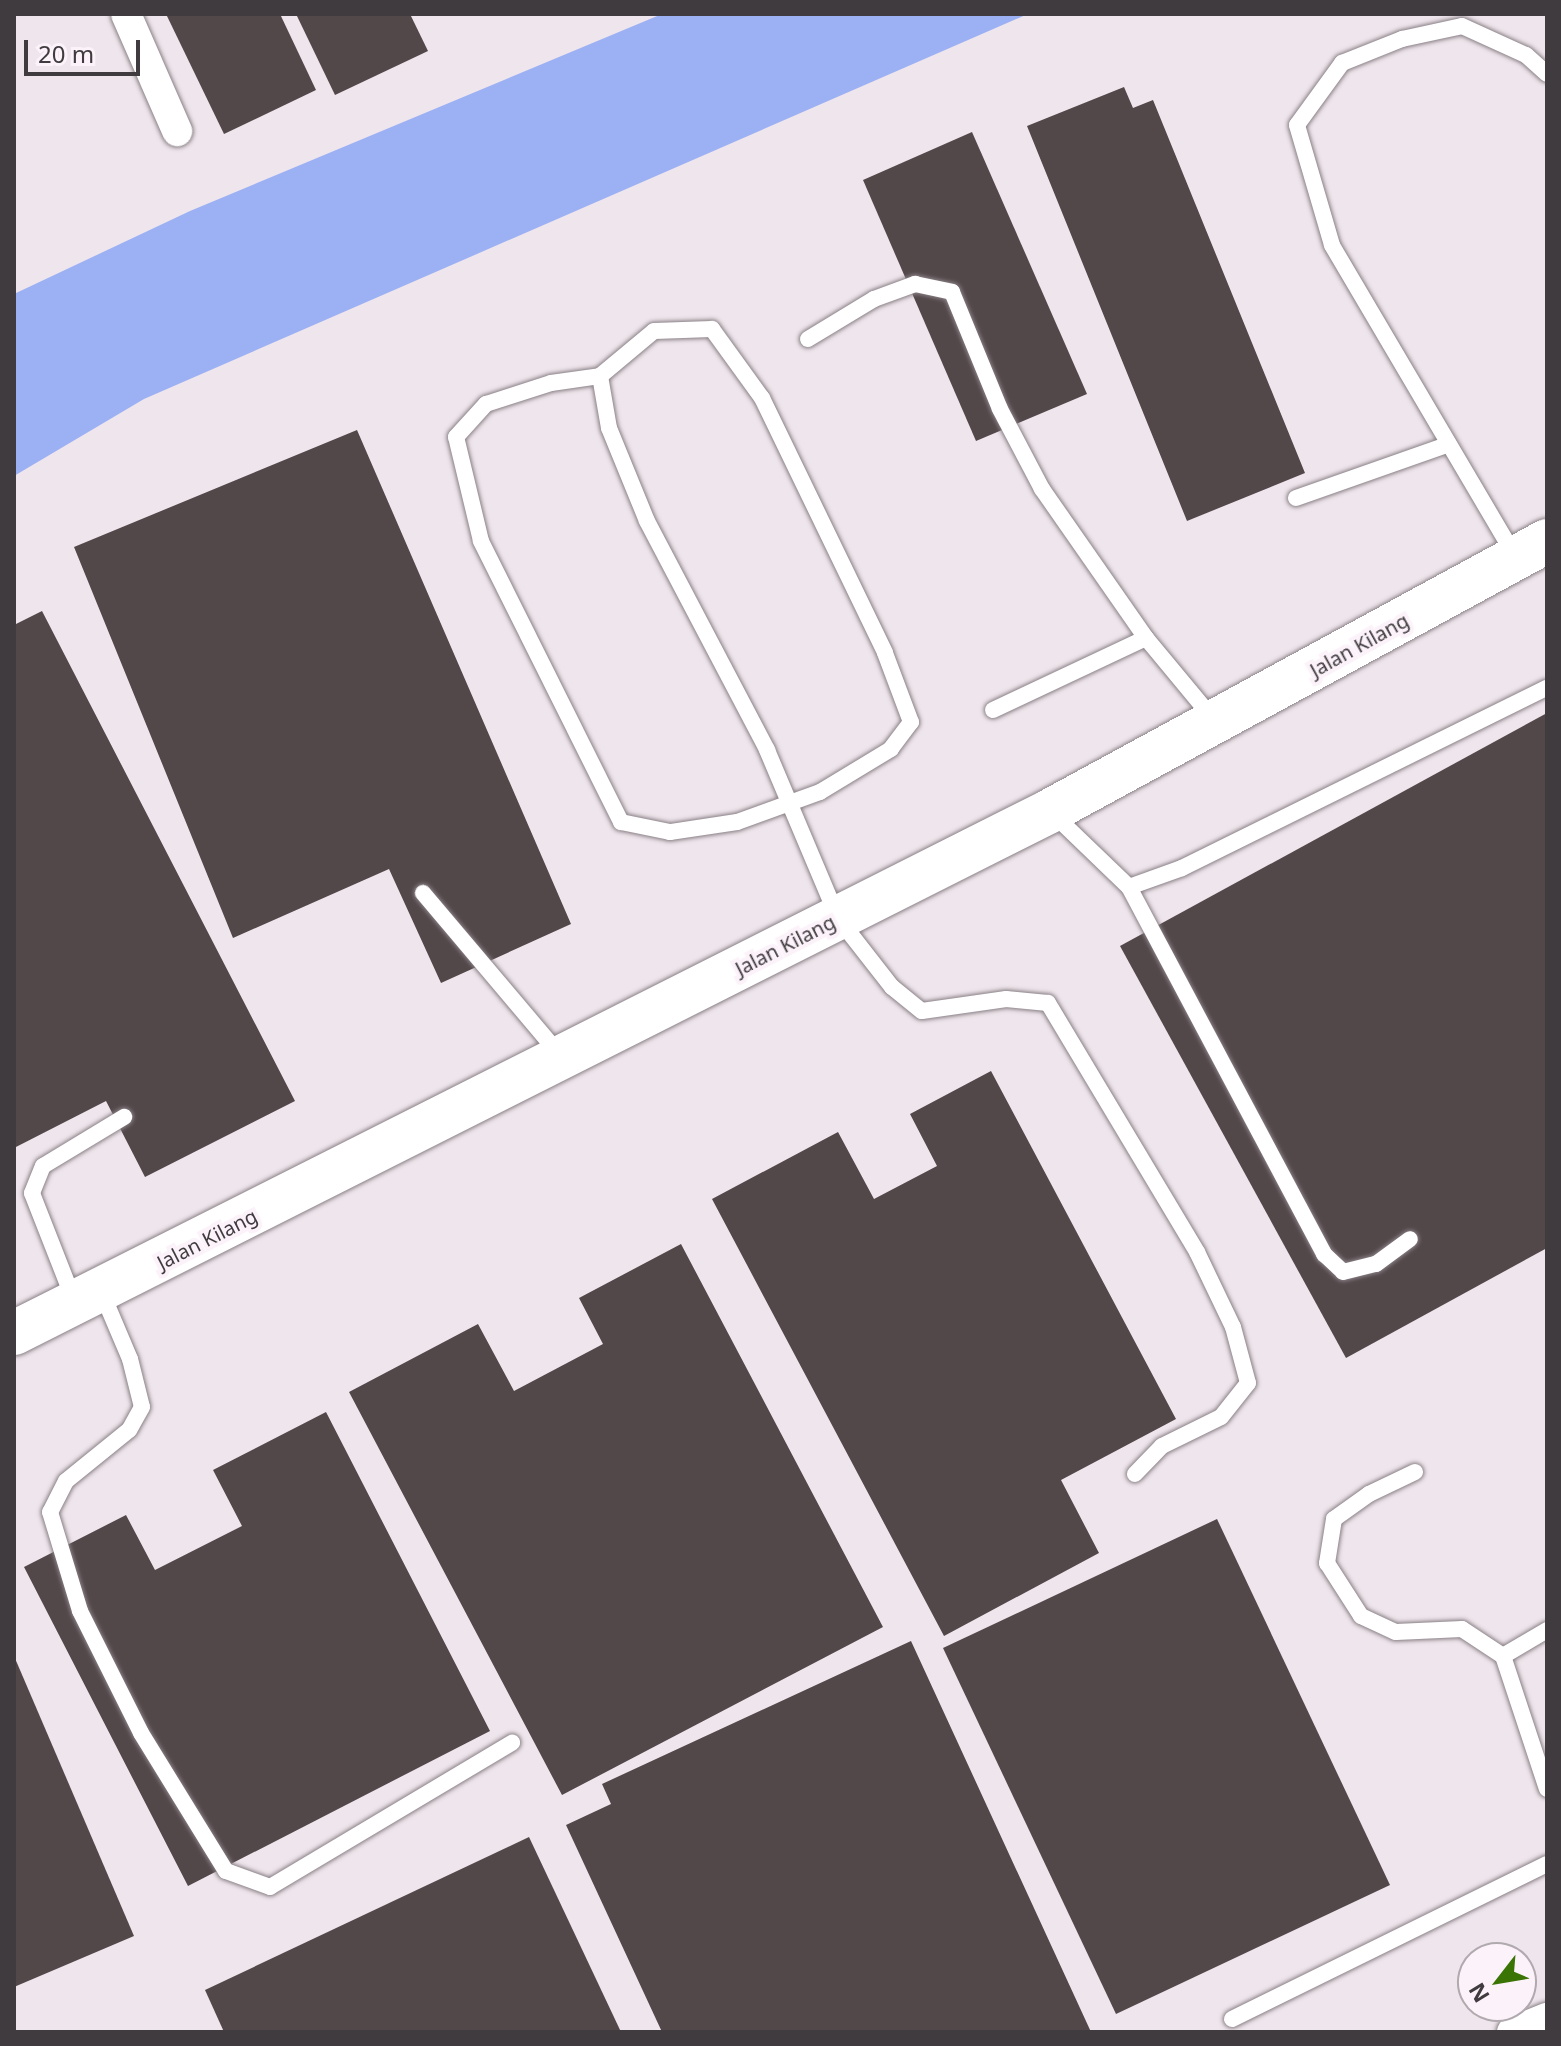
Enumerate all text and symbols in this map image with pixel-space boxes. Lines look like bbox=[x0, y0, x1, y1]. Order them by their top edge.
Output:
scale bar bbox=[28, 24, 144, 74]
text: 20 m bbox=[38, 37, 94, 70]
street label: Jalan Kilang bbox=[1305, 608, 1413, 682]
street label: Jalan Kilang bbox=[731, 910, 839, 980]
street label: Jalan Kilang bbox=[153, 1204, 261, 1274]
north arrow bbox=[1457, 1942, 1537, 2022]
text: N bbox=[1461, 1978, 1496, 2009]

